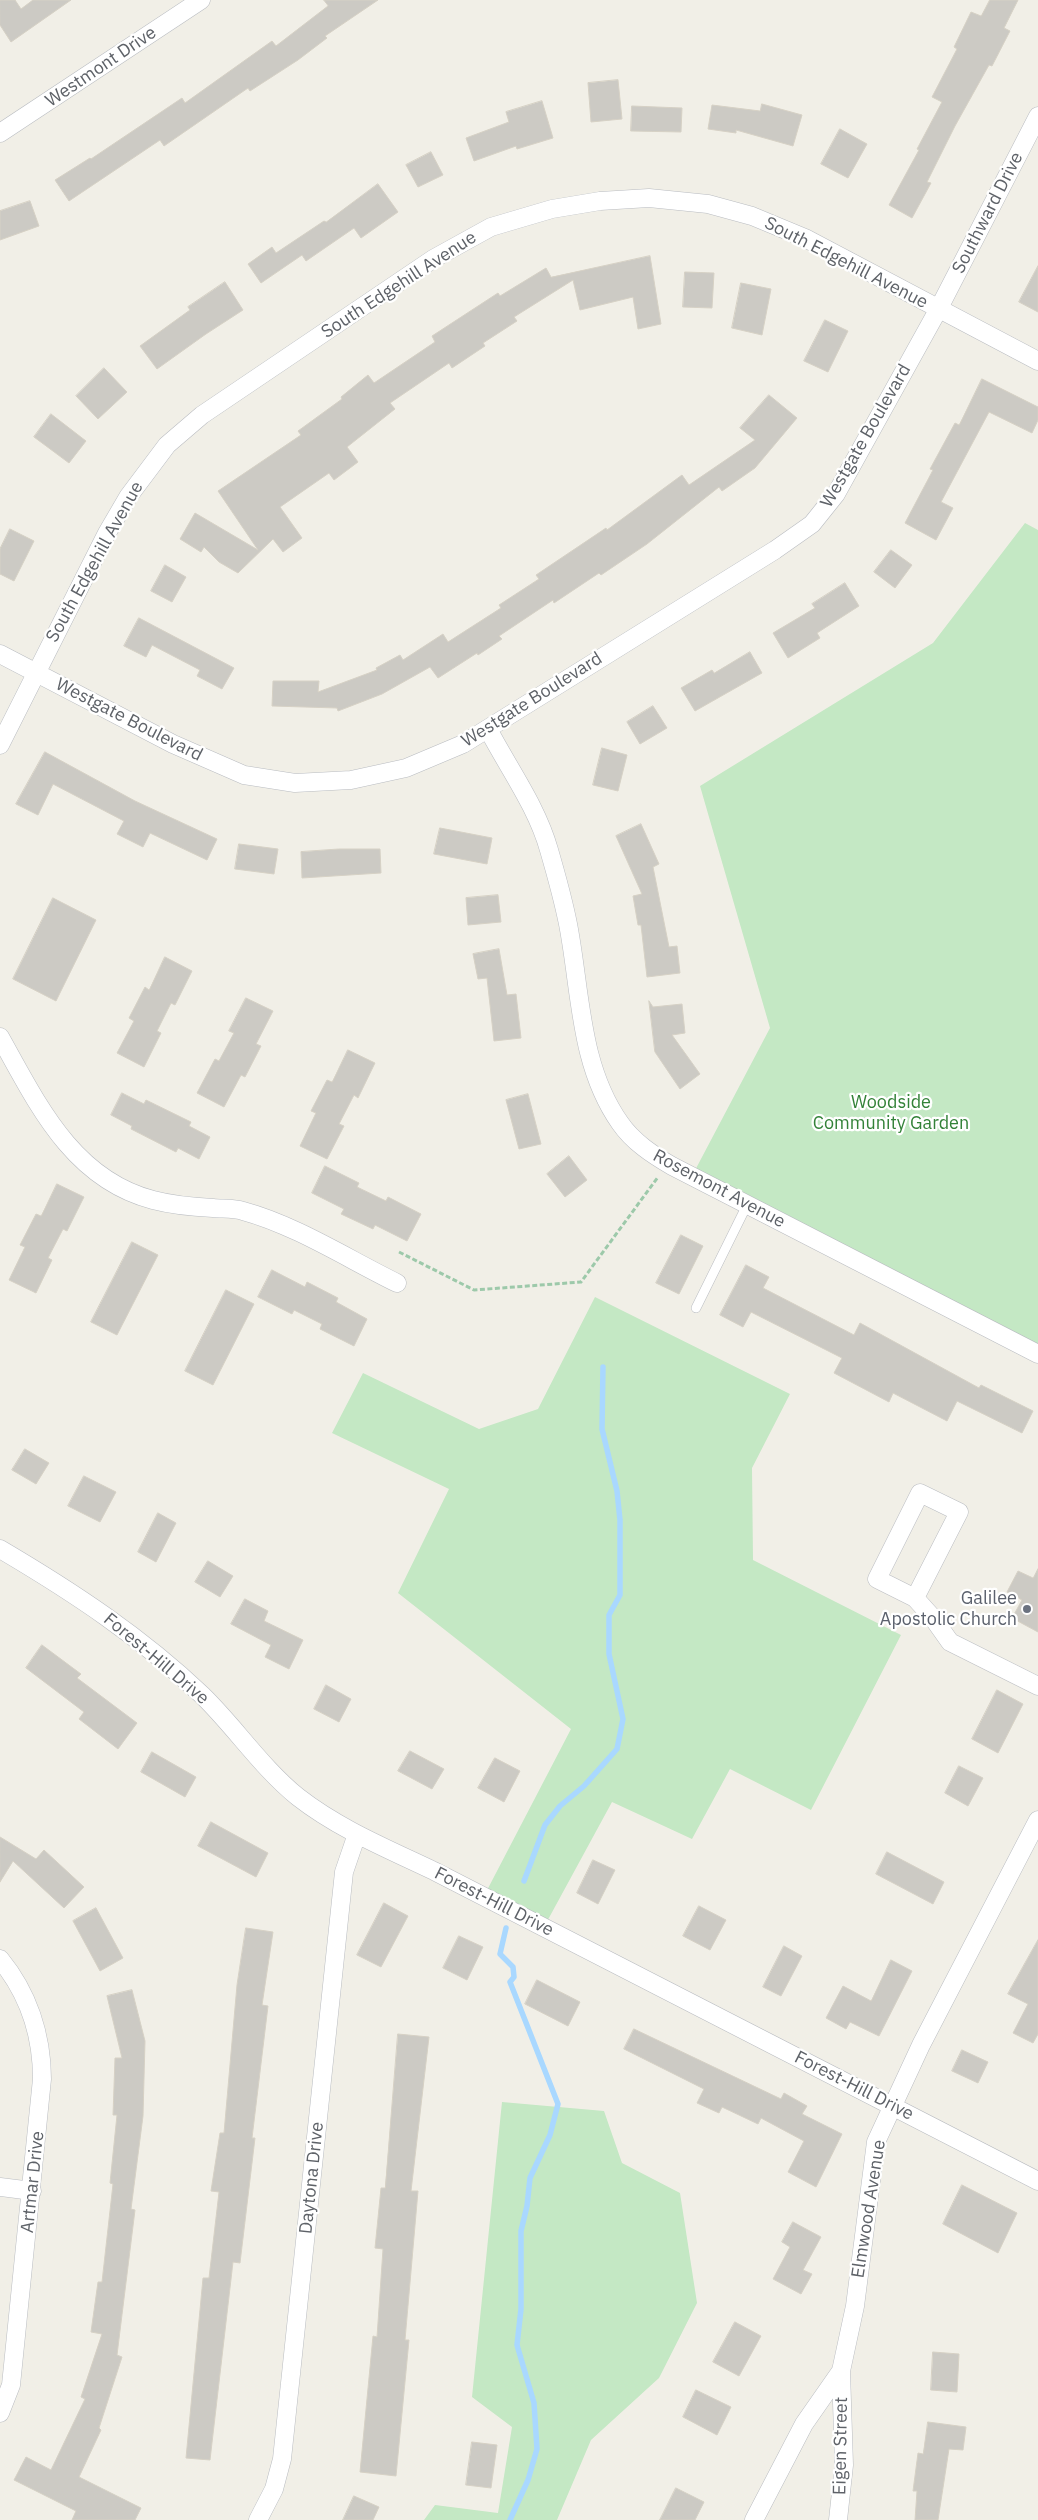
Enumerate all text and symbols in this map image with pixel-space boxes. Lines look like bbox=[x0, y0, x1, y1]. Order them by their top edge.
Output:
street label: Westmont Drive bbox=[42, 22, 160, 112]
street label: Southward Drive bbox=[948, 149, 1028, 277]
street label: South Edgehill Avenue bbox=[761, 212, 931, 314]
street label: South Edgehill Avenue bbox=[317, 227, 481, 343]
street label: Westgate Boulevard bbox=[816, 361, 916, 511]
street label: South Edgehill Avenue bbox=[42, 478, 148, 646]
street label: Westgate Boulevard bbox=[458, 648, 606, 752]
street label: Westgate Boulevard bbox=[52, 674, 206, 766]
park label: Woodside Community Garden bbox=[813, 1092, 969, 1134]
street label: Rosemont Avenue bbox=[649, 1145, 789, 1233]
place label: Galilee Apostolic Church bbox=[880, 1588, 1017, 1630]
marker: Galilee Apostolic Church bbox=[1021, 1603, 1033, 1615]
street label: Forest-Hill Drive bbox=[99, 1609, 213, 1709]
street label: Forest-Hill Drive bbox=[431, 1863, 557, 1941]
street label: Forest-Hill Drive bbox=[791, 2047, 917, 2125]
street label: Daytona Drive bbox=[295, 2121, 329, 2235]
street label: Artmar Drive bbox=[17, 2130, 49, 2234]
street label: Elmwood Avenue bbox=[847, 2138, 891, 2280]
street label: Eigen Street bbox=[829, 2397, 853, 2495]

